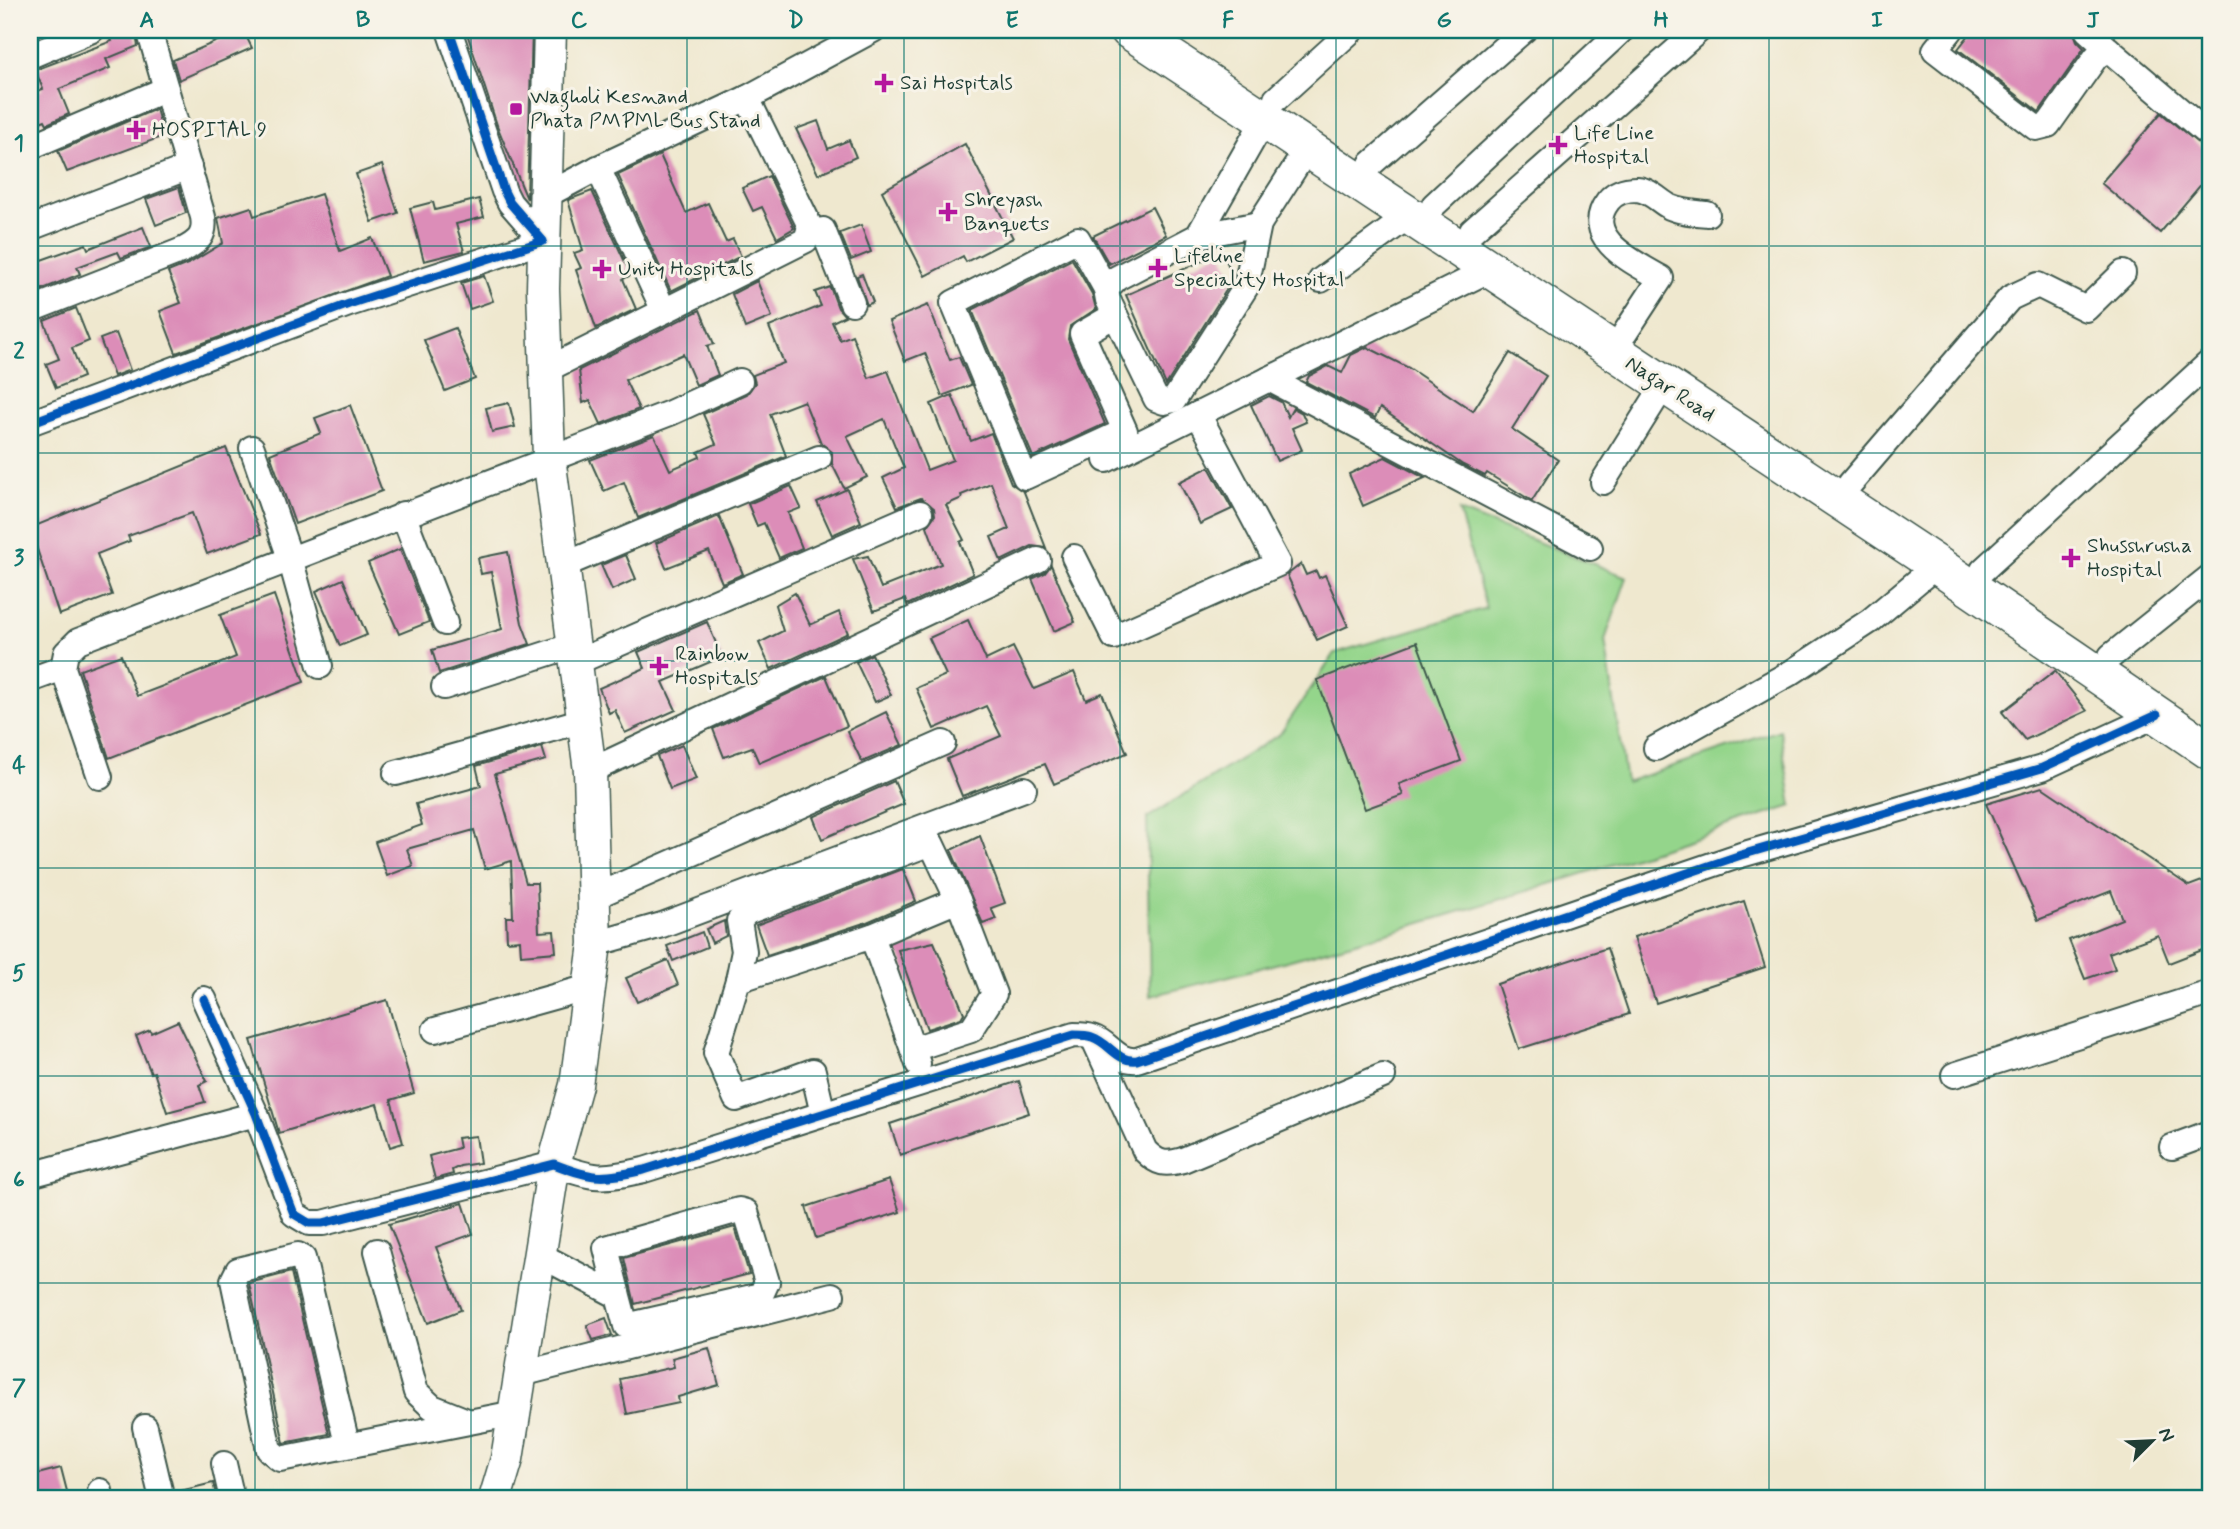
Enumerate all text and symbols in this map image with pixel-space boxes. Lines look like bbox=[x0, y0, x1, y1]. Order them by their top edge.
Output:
text: A bbox=[139, 6, 155, 36]
text: B bbox=[356, 6, 371, 36]
text: C bbox=[571, 6, 588, 36]
text: D bbox=[788, 6, 804, 36]
text: E bbox=[1005, 6, 1019, 36]
text: F bbox=[1222, 6, 1234, 36]
text: G bbox=[1436, 6, 1452, 36]
text: H bbox=[1653, 6, 1669, 36]
text: I bbox=[1871, 6, 1883, 36]
text: J bbox=[2086, 6, 2100, 36]
place label: Sai Hospitals bbox=[900, 69, 1013, 97]
marker: Sai Hospitals bbox=[874, 73, 894, 93]
place label: Wagholi Kesnand Phata PMPML Bus Stand bbox=[530, 83, 761, 135]
marker: Wagholi Kesnand Phata PMPML Bus Stand bbox=[508, 101, 524, 117]
place label: HOSPITAL 9 bbox=[152, 116, 267, 144]
place label: Life Line Hospital bbox=[1574, 119, 1654, 171]
marker: HOSPITAL 9 bbox=[126, 120, 146, 140]
text: 1 bbox=[14, 129, 24, 159]
marker: Life Line Hospital bbox=[1548, 135, 1568, 155]
place label: Shreyash Banquets bbox=[964, 186, 1049, 238]
marker: Shreyash Banquets bbox=[938, 202, 958, 222]
place label: Lifeline Speciality Hospital bbox=[1174, 242, 1344, 294]
place label: Unity Hospitals bbox=[618, 255, 754, 283]
marker: Lifeline Speciality Hospital bbox=[1148, 258, 1168, 278]
marker: Unity Hospitals bbox=[592, 259, 612, 279]
text: 2 bbox=[13, 337, 25, 367]
street label: Nagar Road bbox=[1618, 349, 1720, 430]
place label: Shusshrusha Hospital bbox=[2087, 532, 2192, 584]
text: 3 bbox=[14, 544, 25, 574]
marker: Shusshrusha Hospital bbox=[2061, 548, 2081, 568]
place label: Rainbow Hospitals bbox=[675, 640, 758, 692]
marker: Rainbow Hospitals bbox=[649, 656, 669, 676]
text: 4 bbox=[12, 751, 26, 781]
text: 5 bbox=[12, 959, 26, 989]
text: 6 bbox=[13, 1166, 25, 1196]
text: 7 bbox=[12, 1374, 26, 1404]
north arrow bbox=[2118, 1406, 2188, 1476]
text: N bbox=[2152, 1424, 2180, 1446]

